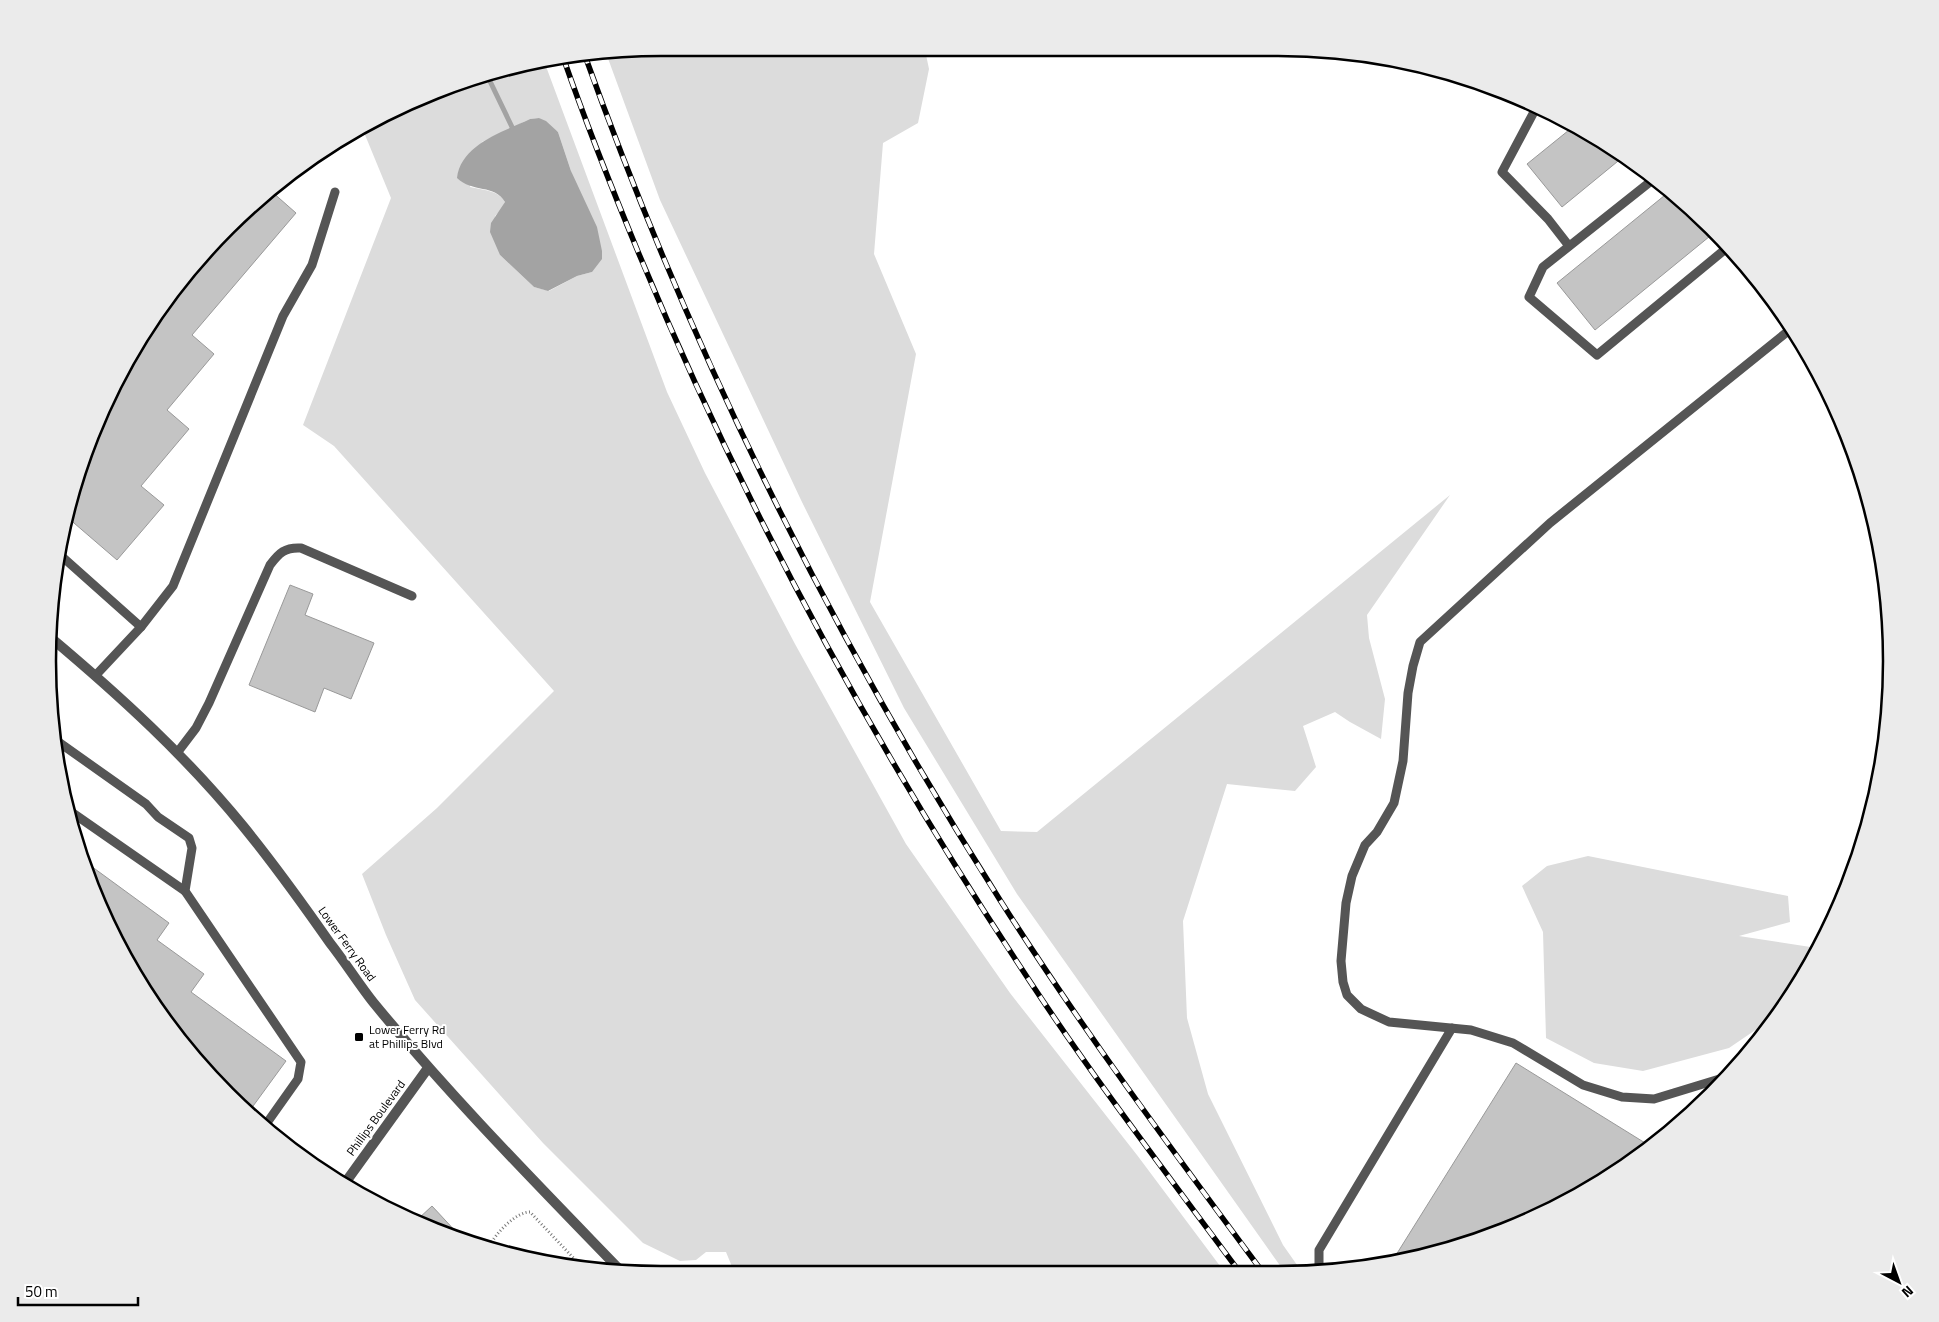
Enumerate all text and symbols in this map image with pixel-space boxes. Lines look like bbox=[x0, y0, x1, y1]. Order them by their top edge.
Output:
street label: Lower Ferry Road bbox=[314, 902, 381, 985]
place label: Lower Ferry Rd at Phillips Blvd bbox=[369, 1020, 445, 1053]
marker: Lower Ferry Rd at Phillips Blvd bbox=[353, 1031, 365, 1043]
street label: Phillips Boulevard bbox=[342, 1076, 410, 1160]
north arrow bbox=[1874, 1257, 1924, 1307]
scale bar bbox=[18, 1274, 138, 1306]
text: 50 m bbox=[25, 1280, 58, 1303]
text: N bbox=[1897, 1281, 1918, 1303]

